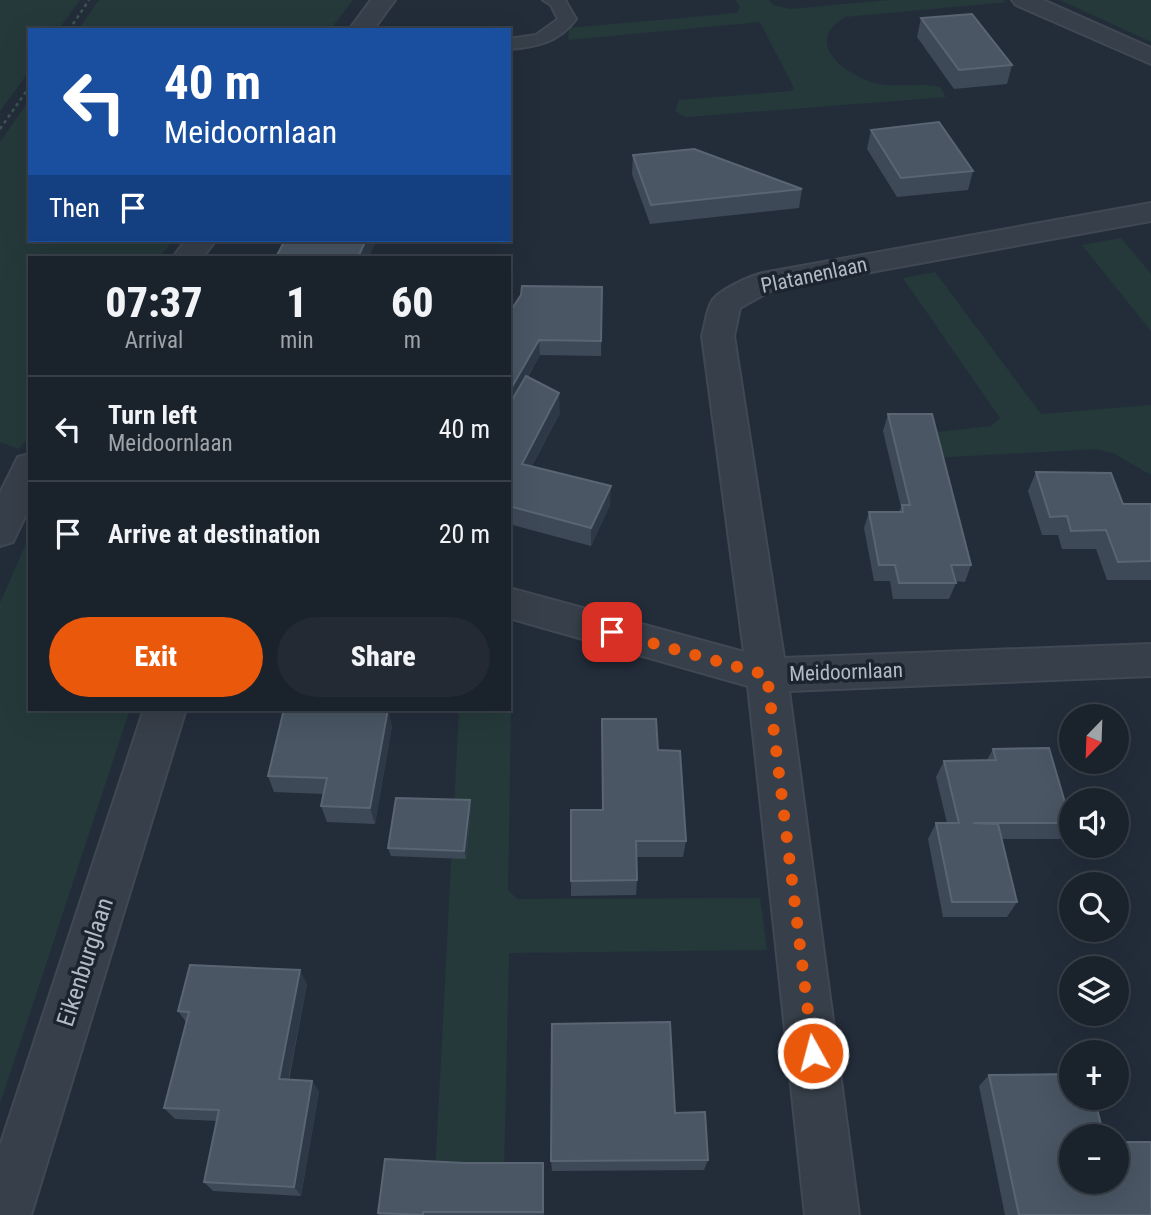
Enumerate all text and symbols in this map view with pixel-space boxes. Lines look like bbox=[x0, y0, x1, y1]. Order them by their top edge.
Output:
text: 40 m bbox=[164, 54, 261, 111]
icon: left bbox=[49, 56, 140, 147]
text: Meidoornlaan bbox=[164, 113, 337, 151]
icon: arrive bbox=[114, 189, 152, 227]
text: Then bbox=[49, 193, 100, 223]
street label: Platanenlaan bbox=[759, 252, 869, 298]
text: 07:37 bbox=[105, 278, 203, 327]
text: 1 bbox=[286, 278, 307, 327]
text: 60 bbox=[391, 278, 434, 327]
text: Arrival bbox=[125, 327, 183, 354]
text: min bbox=[280, 327, 314, 354]
text: m bbox=[404, 327, 421, 354]
text: Turn left bbox=[108, 400, 197, 430]
icon: left bbox=[49, 410, 87, 448]
text: 40 m bbox=[439, 414, 490, 444]
text: Meidoornlaan bbox=[108, 430, 233, 457]
icon: arrive bbox=[49, 515, 87, 553]
text: Arrive at destination bbox=[108, 519, 320, 549]
text: 20 m bbox=[439, 519, 490, 549]
pin bbox=[582, 602, 642, 662]
icon: arrive bbox=[593, 613, 631, 651]
button: Exit bbox=[49, 617, 263, 697]
button: Share bbox=[277, 617, 490, 697]
street label: Meidoornlaan bbox=[789, 658, 903, 686]
north arrow bbox=[1059, 704, 1129, 774]
map controls bbox=[1059, 704, 1129, 1194]
button: sound bbox=[1059, 788, 1129, 858]
button: search bbox=[1059, 872, 1129, 942]
street label: Eikenburglaan bbox=[51, 894, 119, 1030]
button: layers bbox=[1059, 956, 1129, 1026]
position arrow bbox=[776, 1016, 850, 1090]
button: + bbox=[1059, 1040, 1129, 1110]
button: − bbox=[1059, 1124, 1129, 1194]

